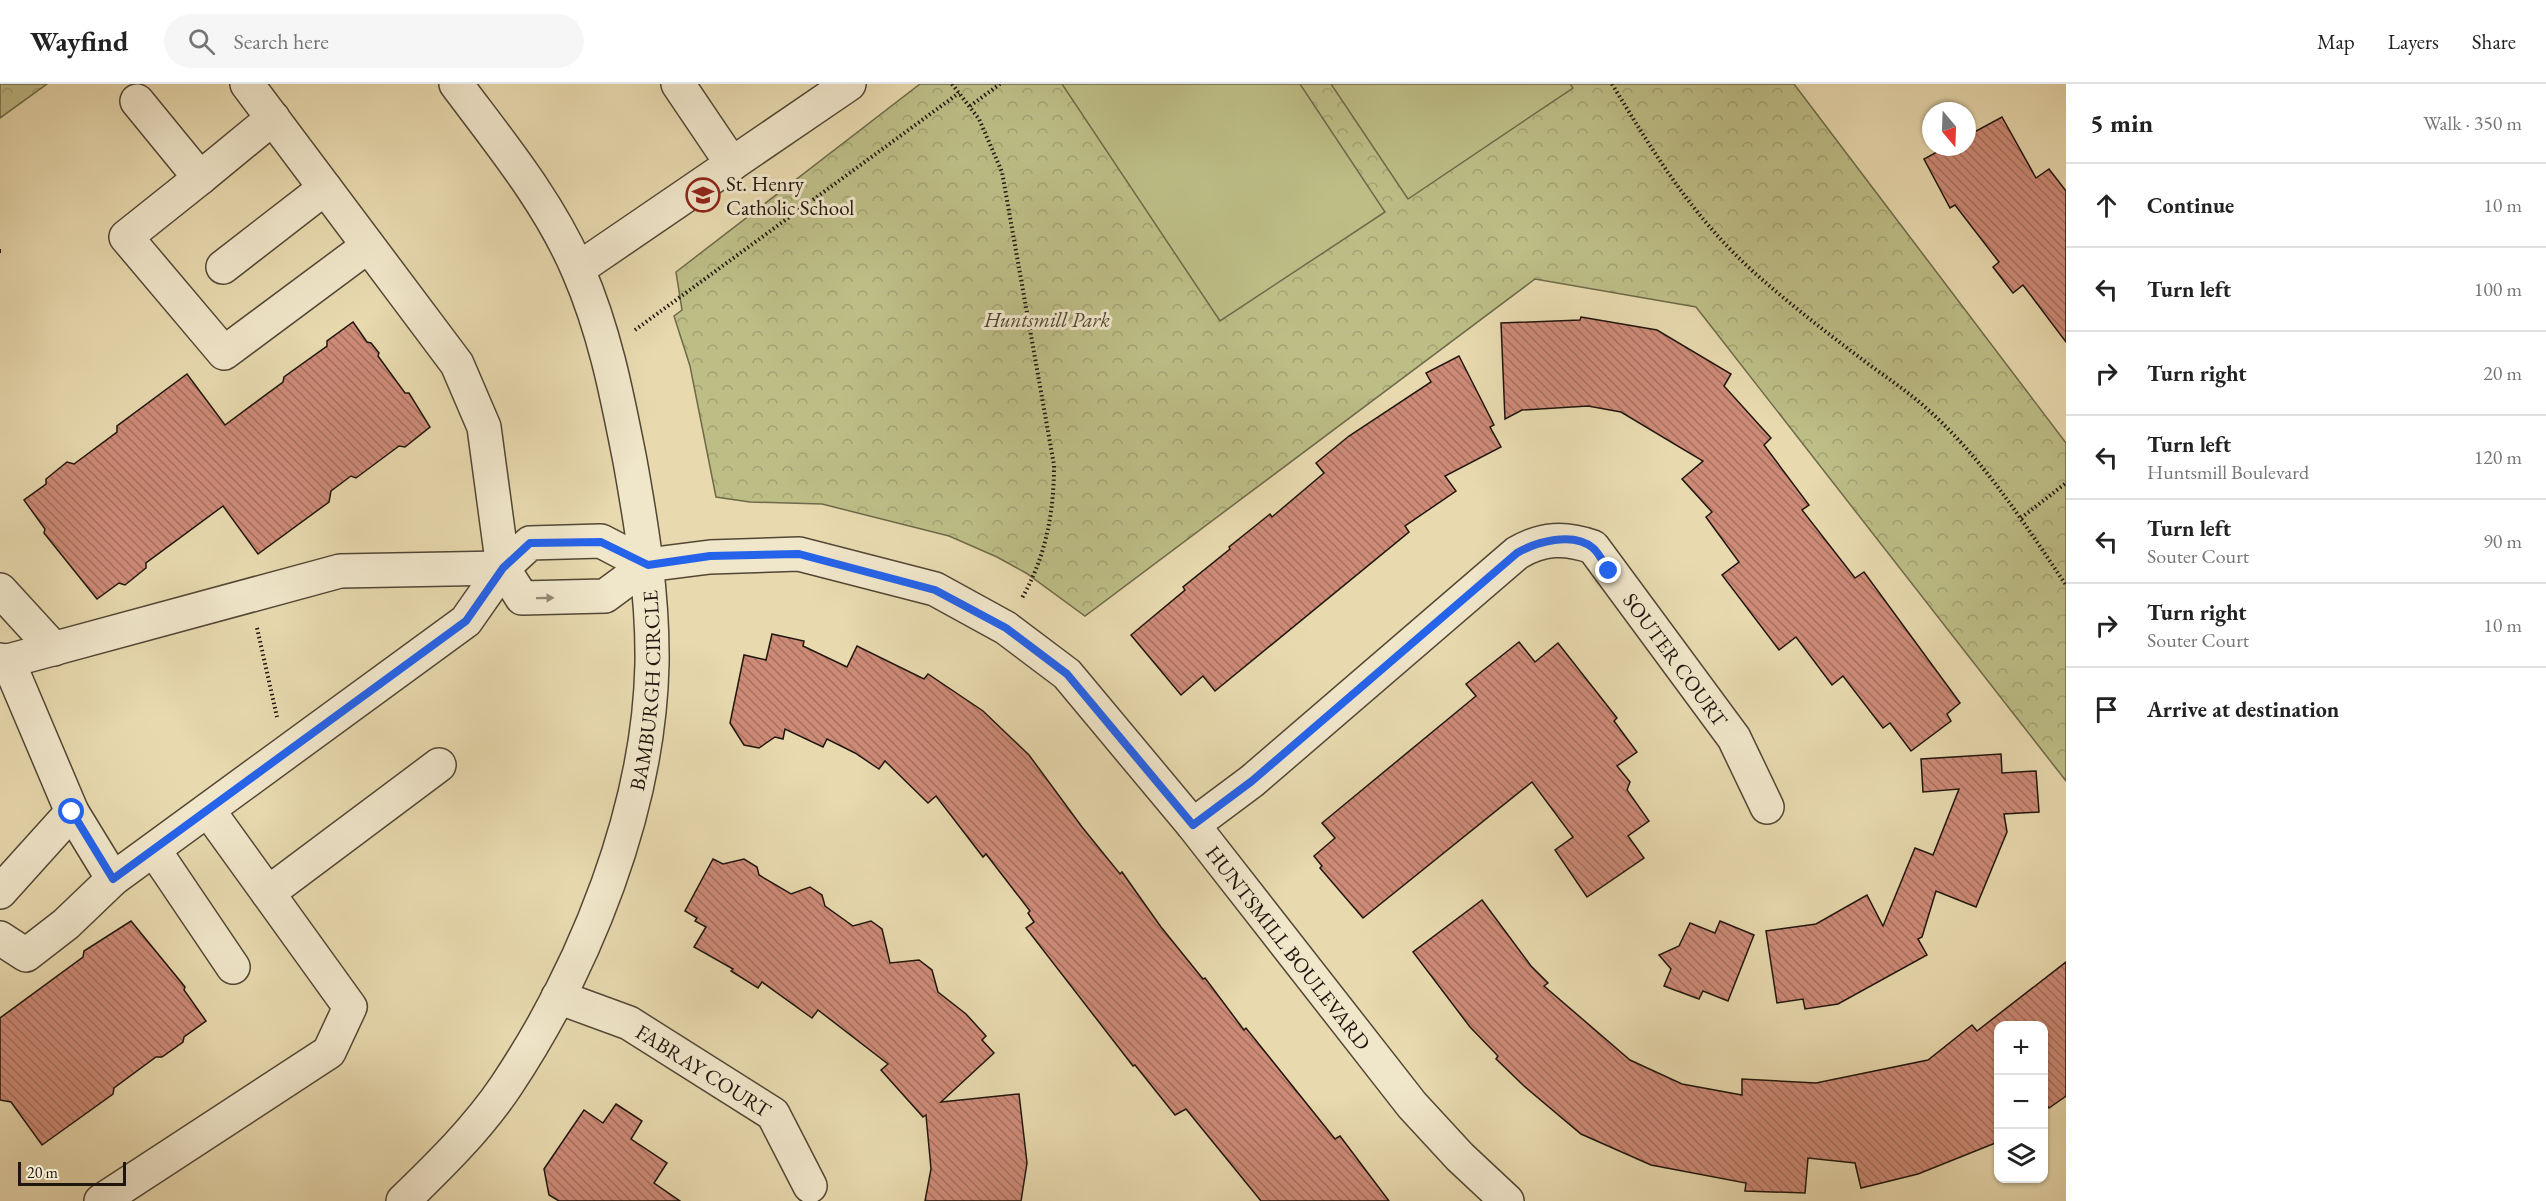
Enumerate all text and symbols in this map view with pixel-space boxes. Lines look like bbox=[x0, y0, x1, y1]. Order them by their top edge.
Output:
search box bbox=[164, 14, 584, 68]
text: Wayfind bbox=[30, 23, 128, 59]
icon: search bbox=[185, 25, 218, 58]
text: Search here bbox=[233, 27, 329, 56]
text: Map bbox=[2317, 28, 2355, 55]
text: Layers bbox=[2388, 28, 2439, 55]
text: Share bbox=[2472, 28, 2516, 55]
north arrow bbox=[1922, 102, 1976, 156]
text: 5 min bbox=[2090, 106, 2153, 140]
text: Walk · 350 m bbox=[2423, 110, 2522, 136]
place label: St. Henry Catholic School bbox=[726, 170, 854, 221]
school or university icon: St. Henry Catholic School bbox=[685, 177, 721, 213]
icon: ahead bbox=[2090, 189, 2123, 222]
text: Continue bbox=[2147, 191, 2234, 220]
text: 10 m bbox=[2483, 192, 2522, 218]
icon: left bbox=[2090, 273, 2123, 306]
text: Turn left bbox=[2147, 275, 2231, 304]
text: 100 m bbox=[2474, 276, 2522, 302]
park label: Huntsmill Park bbox=[983, 306, 1110, 333]
icon: right bbox=[2090, 357, 2123, 390]
text: Turn right bbox=[2147, 359, 2246, 388]
text: 20 m bbox=[2483, 360, 2522, 386]
text: Turn left bbox=[2147, 430, 2231, 459]
icon: left bbox=[2090, 441, 2123, 474]
text: 120 m bbox=[2474, 444, 2522, 470]
text: Huntsmill Boulevard bbox=[2147, 459, 2309, 485]
text: Turn left bbox=[2147, 514, 2231, 543]
icon: left bbox=[2090, 525, 2123, 558]
text: 90 m bbox=[2483, 528, 2522, 554]
text: Souter Court bbox=[2147, 543, 2249, 569]
route end bbox=[1595, 557, 1621, 583]
street label: SOUTER COURT bbox=[1618, 587, 1735, 732]
street label: BAMBURGH CIRCLE bbox=[623, 589, 666, 793]
one-way arrow bbox=[535, 593, 554, 602]
text: Turn right bbox=[2147, 598, 2246, 627]
icon: right bbox=[2090, 609, 2123, 642]
text: 10 m bbox=[2483, 612, 2522, 638]
text: Souter Court bbox=[2147, 627, 2249, 653]
icon: arrive bbox=[2090, 693, 2123, 726]
text: Arrive at destination bbox=[2147, 695, 2339, 724]
route start bbox=[58, 798, 84, 824]
street label: HUNTSMILL BOULEVARD bbox=[1200, 840, 1377, 1055]
street label: FABRAY COURT bbox=[631, 1018, 777, 1123]
map controls bbox=[1994, 1021, 2048, 1183]
button: + bbox=[1994, 1021, 2048, 1075]
button: − bbox=[1994, 1075, 2048, 1129]
button: layers bbox=[1994, 1129, 2048, 1183]
scale bar bbox=[18, 1159, 126, 1186]
text: 20 m bbox=[27, 1162, 58, 1183]

